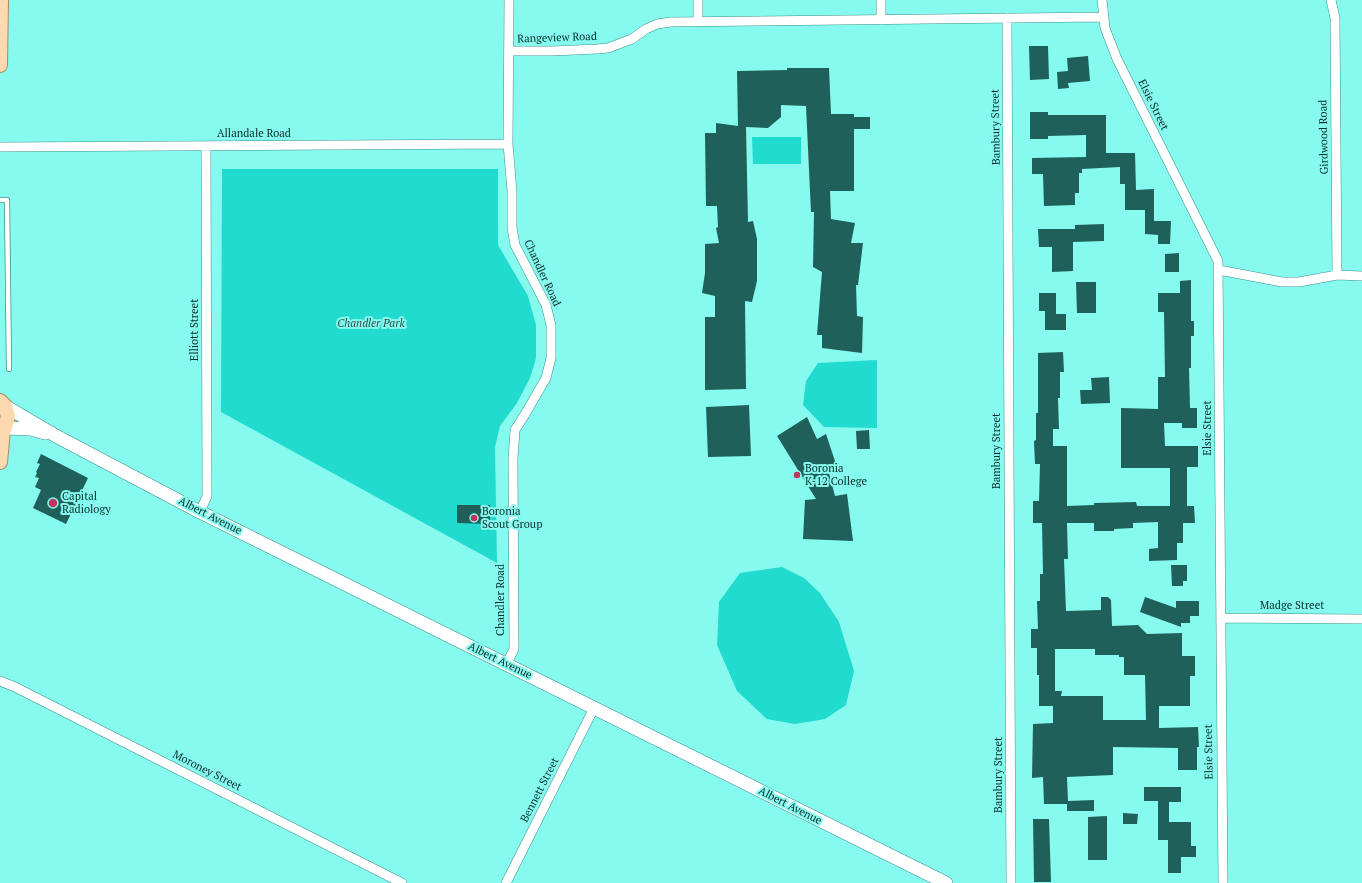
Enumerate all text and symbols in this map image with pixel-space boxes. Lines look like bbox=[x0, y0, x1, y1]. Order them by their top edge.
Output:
street label: Rangeview Road bbox=[517, 30, 597, 46]
street label: Elsie Street bbox=[1135, 77, 1171, 133]
street label: Bambury Street bbox=[989, 89, 1003, 165]
street label: Girdwood Road bbox=[1317, 100, 1331, 174]
street label: Allandale Road bbox=[217, 127, 291, 141]
street label: Chandler Road bbox=[521, 238, 563, 308]
street label: Elliott Street bbox=[188, 299, 202, 361]
park label: Chandler Park bbox=[337, 317, 405, 331]
street label: Elsie Street bbox=[1201, 400, 1215, 456]
street label: Bambury Street bbox=[990, 413, 1004, 489]
place label: Boronia K-12 College bbox=[805, 462, 867, 488]
marker: Boronia K-12 College bbox=[792, 470, 802, 480]
place label: Capital Radiology bbox=[62, 490, 111, 516]
street label: Albert Avenue bbox=[176, 494, 244, 538]
marker: Capital Radiology bbox=[47, 497, 59, 509]
place label: Boronia Scout Group bbox=[482, 505, 542, 531]
marker: Boronia Scout Group bbox=[469, 513, 479, 523]
street label: Chandler Road bbox=[494, 564, 508, 636]
street label: Madge Street bbox=[1260, 599, 1324, 613]
street label: Albert Avenue bbox=[466, 640, 534, 682]
street label: Elsie Street bbox=[1202, 724, 1216, 780]
street label: Bambury Street bbox=[992, 737, 1006, 813]
street label: Moroney Street bbox=[170, 748, 244, 794]
street label: Bennett Street bbox=[518, 755, 562, 825]
street label: Albert Avenue bbox=[756, 784, 824, 828]

